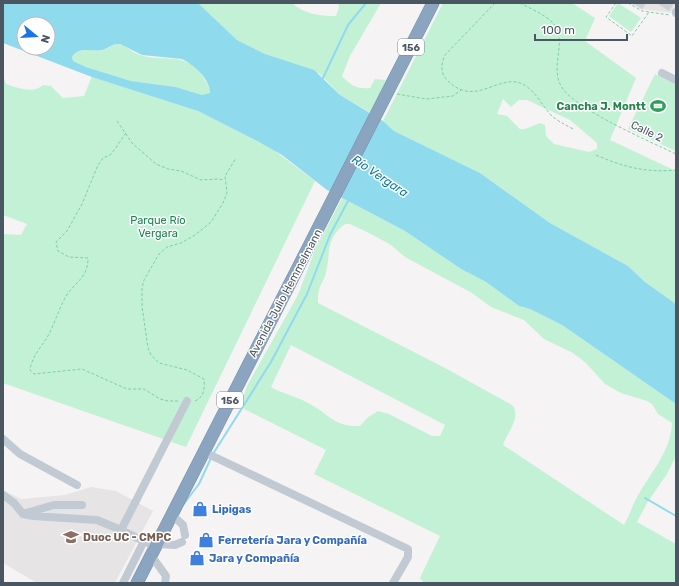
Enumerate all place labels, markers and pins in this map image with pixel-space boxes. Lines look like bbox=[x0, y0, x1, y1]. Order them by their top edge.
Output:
sports icon: Cancha J. Montt bbox=[649, 97, 667, 115]
place label: Cancha J. Montt bbox=[556, 100, 646, 113]
shop icon: Lipigas bbox=[191, 500, 209, 518]
place label: Lipigas bbox=[212, 503, 251, 516]
school or university icon: Duoc UC - CMPC bbox=[62, 528, 80, 546]
place label: Duoc UC - CMPC bbox=[83, 531, 171, 544]
shop icon: Ferretería Jara y Compañía bbox=[197, 531, 215, 549]
place label: Ferretería Jara y Compañía bbox=[218, 534, 367, 547]
shop icon: Jara y Compañía bbox=[188, 549, 206, 567]
place label: Jara y Compañía bbox=[209, 552, 300, 565]

